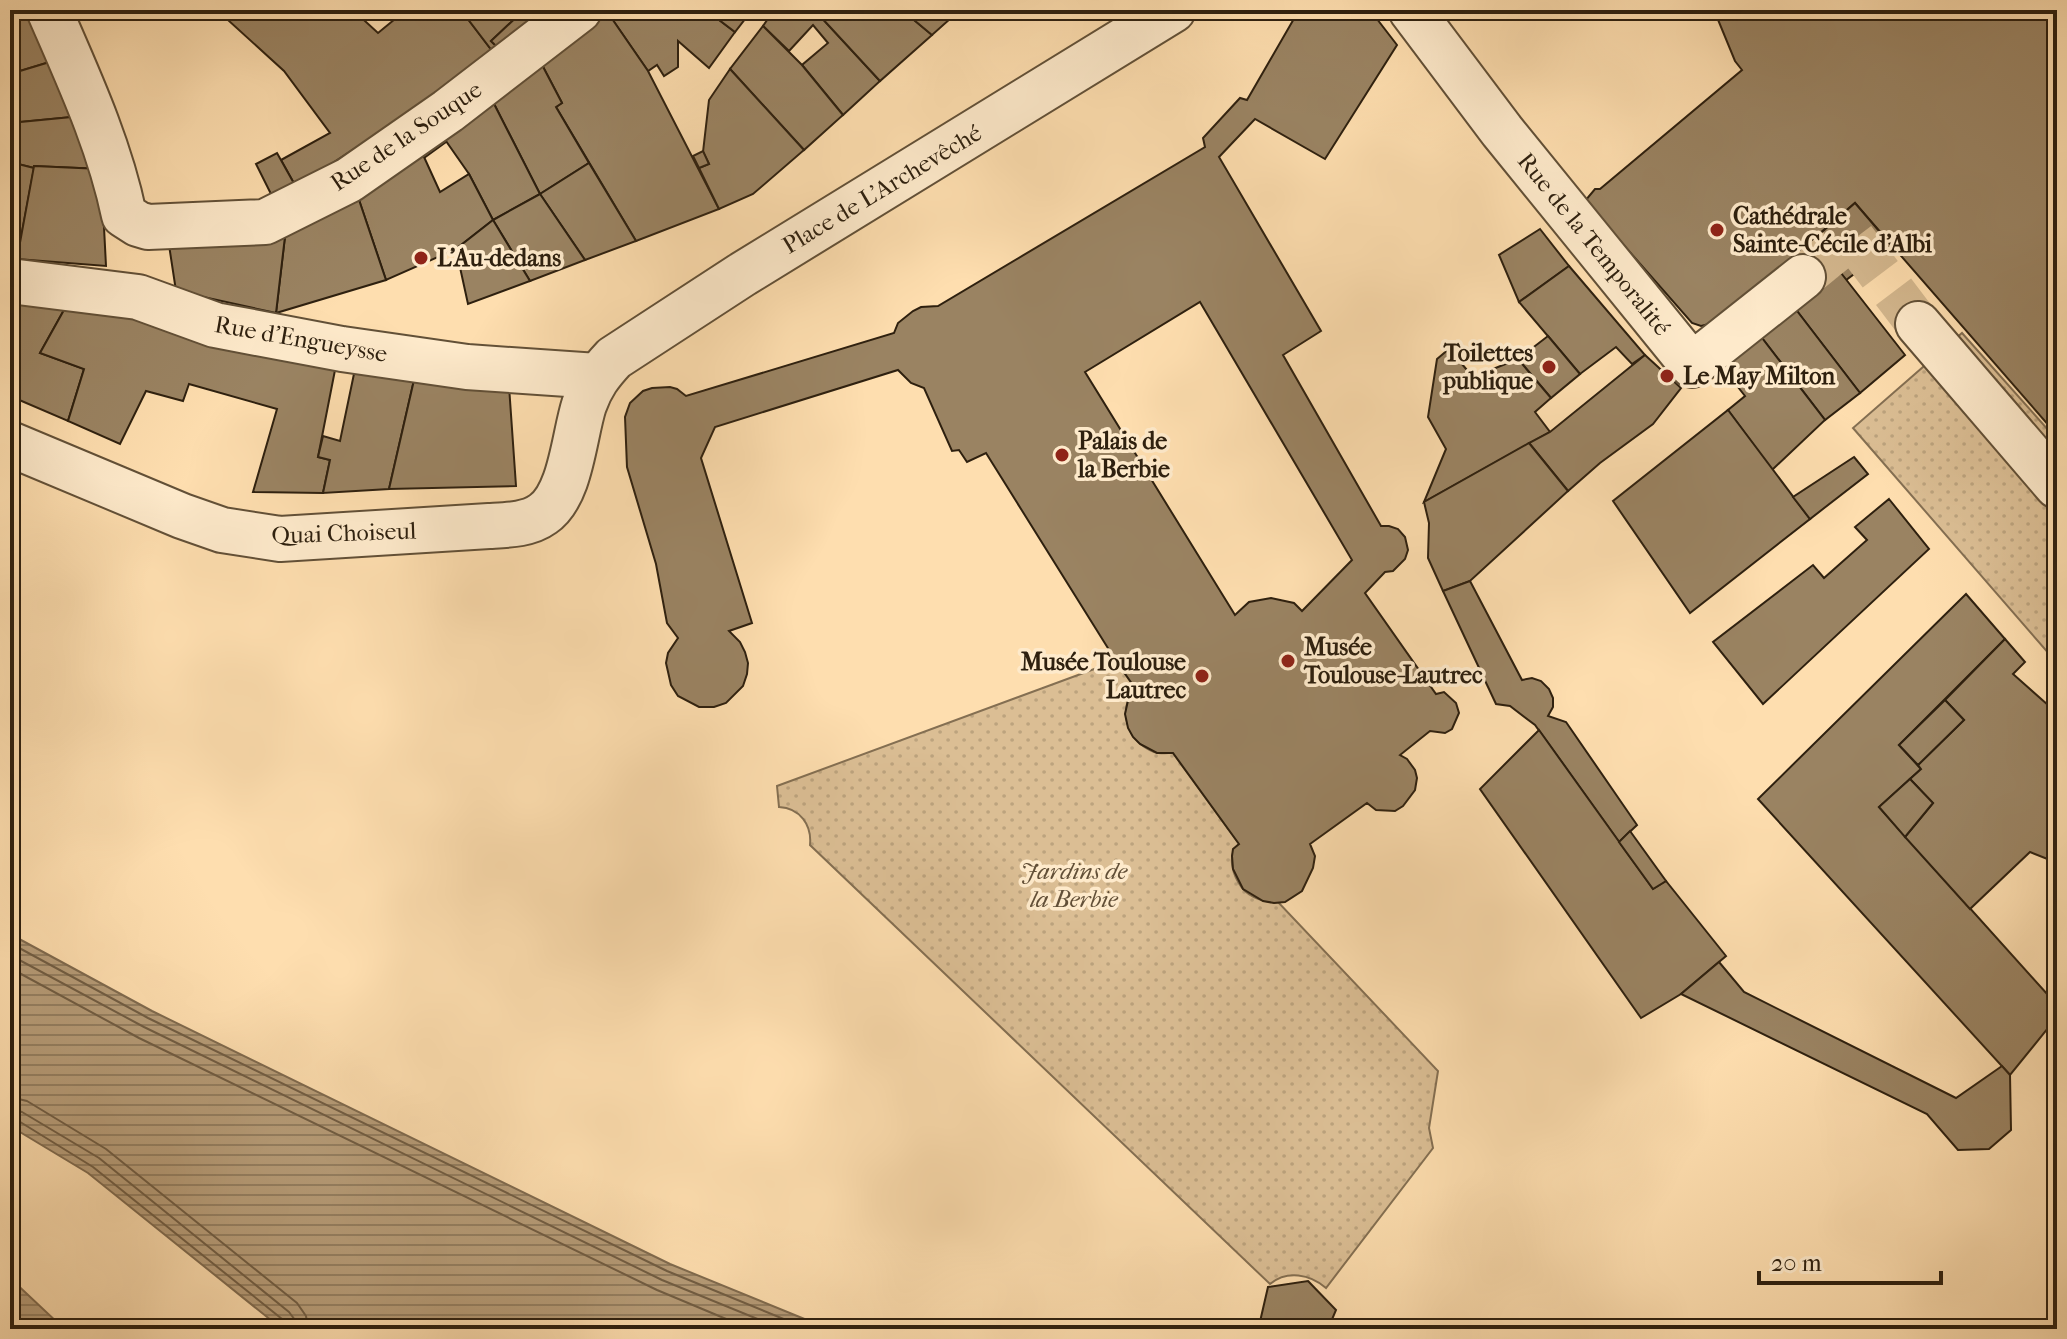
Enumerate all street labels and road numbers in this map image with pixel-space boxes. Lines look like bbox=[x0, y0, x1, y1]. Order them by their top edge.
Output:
street label: Rue de la Souque bbox=[325, 75, 487, 197]
street label: Place de L'Archevêché bbox=[777, 118, 987, 260]
street label: Rue de la Temporalité bbox=[1512, 147, 1676, 341]
street label: Rue d'Engueysse bbox=[212, 310, 390, 368]
street label: Quai Choiseul bbox=[271, 516, 417, 550]

